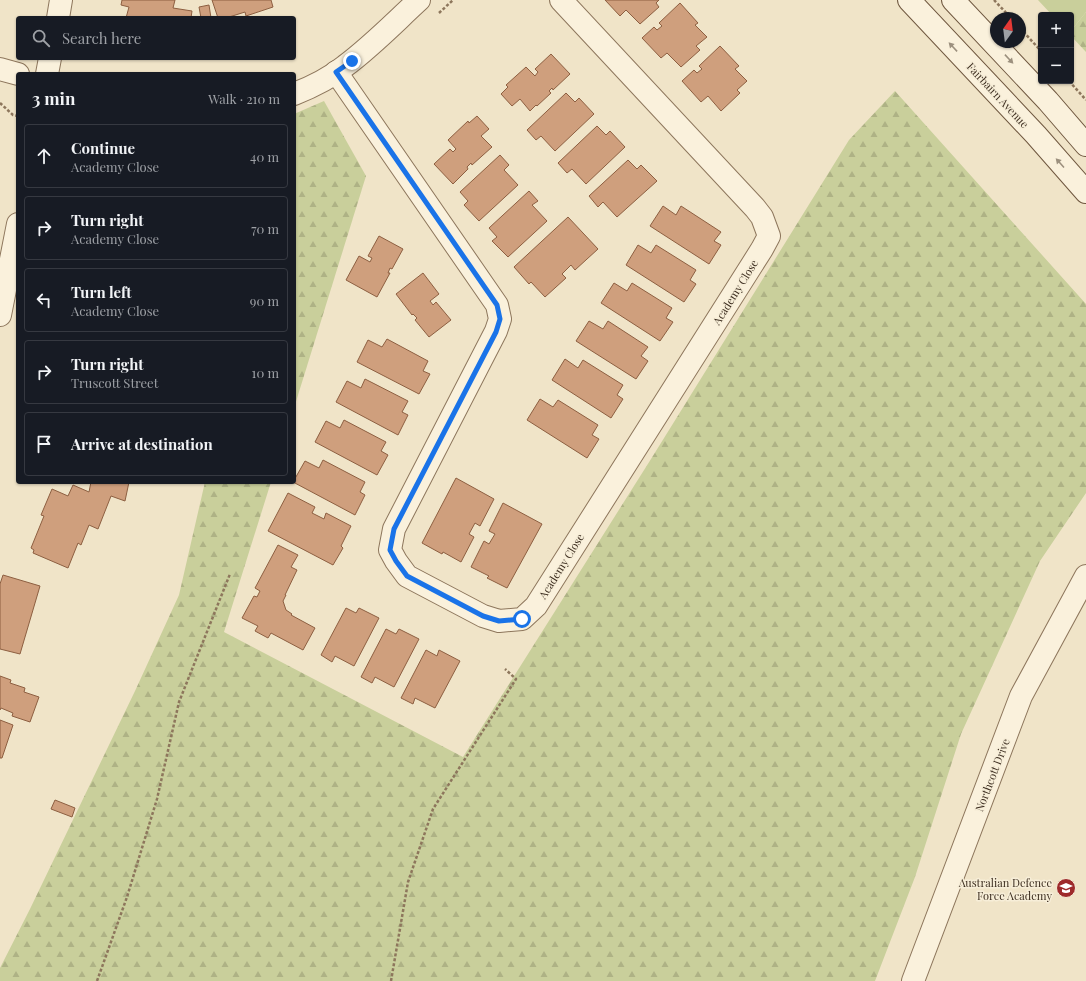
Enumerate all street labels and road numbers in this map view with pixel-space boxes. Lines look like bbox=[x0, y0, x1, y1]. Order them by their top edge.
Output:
street label: Fairbairn Avenue bbox=[964, 59, 1033, 131]
street label: Academy Close bbox=[708, 256, 761, 328]
street label: Academy Close bbox=[534, 530, 587, 602]
street label: Northcott Drive bbox=[971, 736, 1013, 814]

